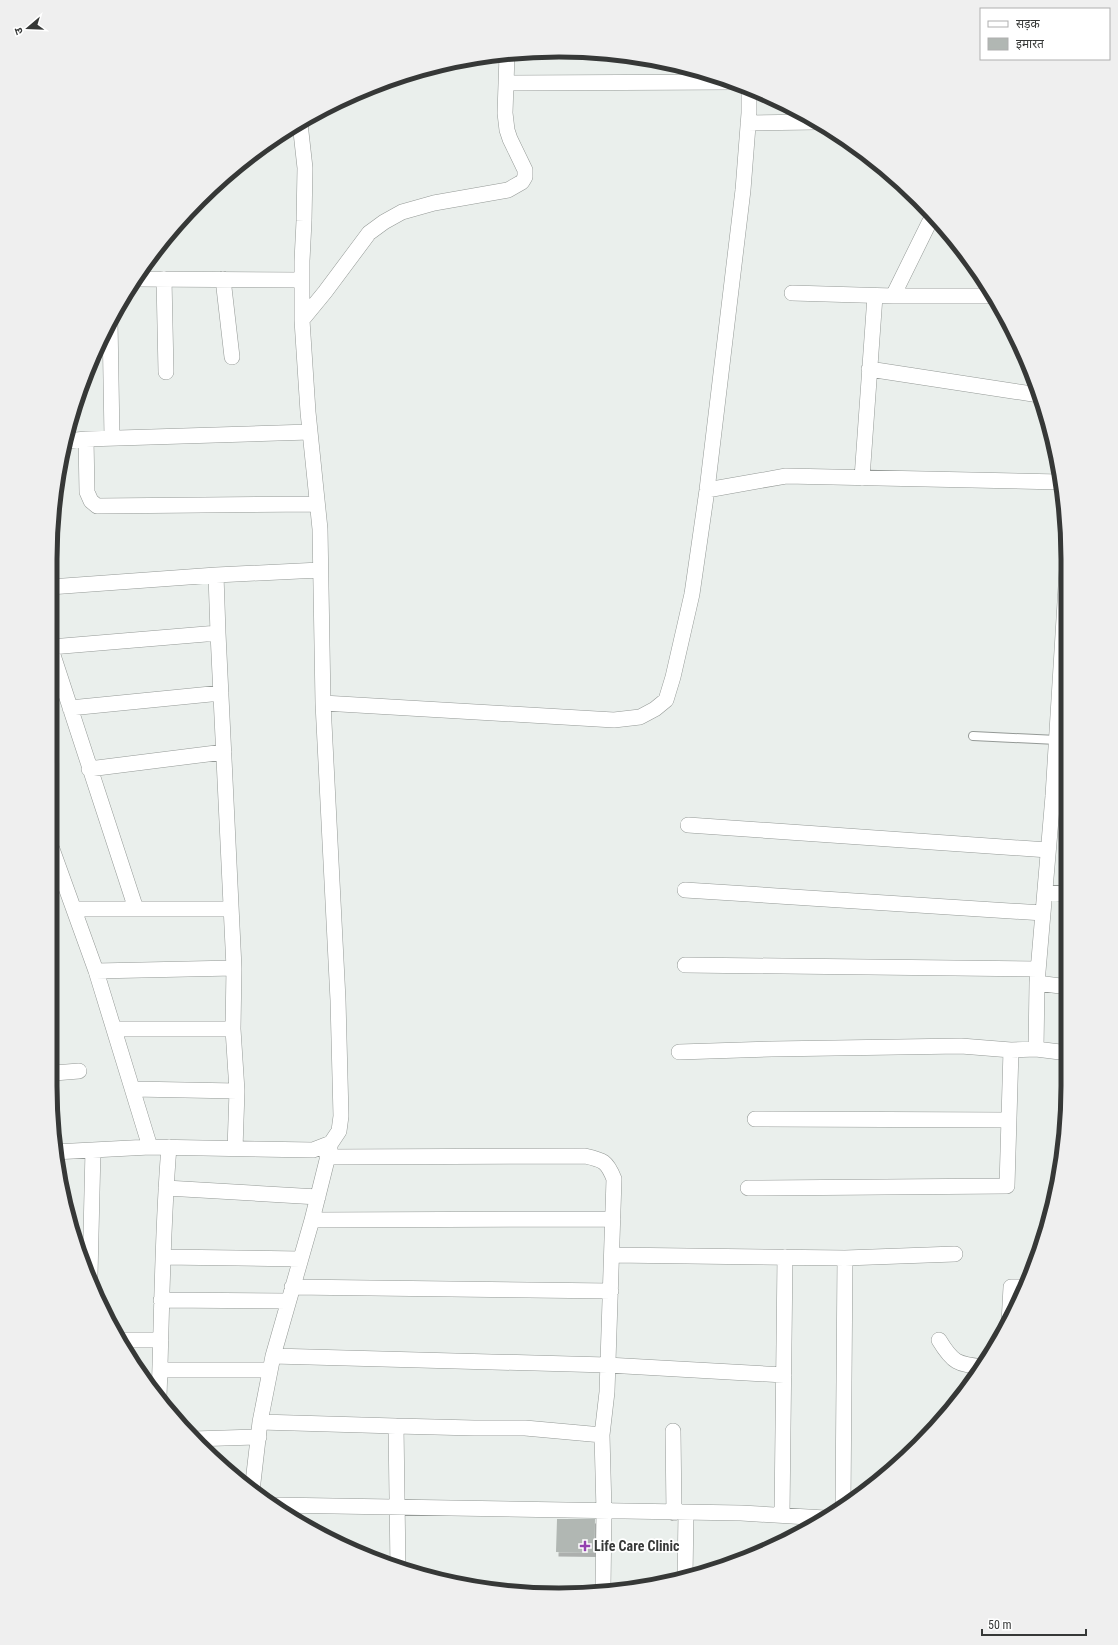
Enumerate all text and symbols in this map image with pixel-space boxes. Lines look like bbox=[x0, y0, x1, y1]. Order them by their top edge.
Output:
north arrow bbox=[8, 8, 48, 48]
legend bbox=[980, 8, 1110, 60]
text: सड़क bbox=[1016, 17, 1041, 31]
text: उ bbox=[12, 25, 26, 36]
text: इमारत bbox=[1016, 37, 1045, 51]
place label: Life Care Clinic bbox=[594, 1538, 680, 1554]
marker: Life Care Clinic bbox=[579, 1540, 591, 1552]
scale bar bbox=[982, 1611, 1086, 1637]
text: 50 m bbox=[988, 1618, 1012, 1632]

